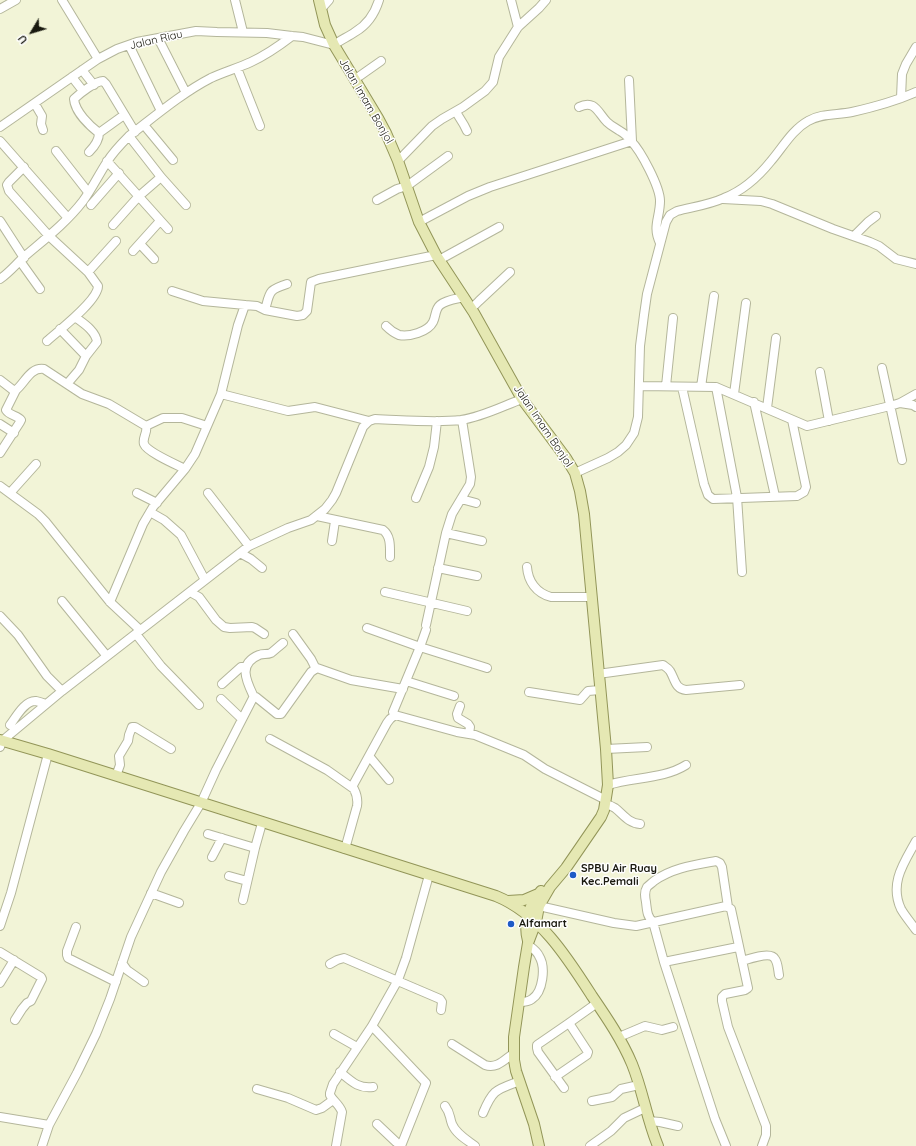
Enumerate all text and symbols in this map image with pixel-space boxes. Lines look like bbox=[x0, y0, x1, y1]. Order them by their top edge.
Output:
north arrow bbox=[12, 12, 52, 52]
street label: Jalan Riau bbox=[128, 27, 184, 53]
text: U bbox=[15, 32, 30, 47]
street label: Jalan Imam Bonjol bbox=[336, 56, 396, 146]
street label: Jalan Imam Bonjol bbox=[511, 382, 575, 470]
place label: SPBU Air Ruay Kec.Pemali bbox=[581, 862, 657, 888]
marker: SPBU Air Ruay Kec.Pemali bbox=[568, 870, 578, 880]
place label: Alfamart bbox=[519, 917, 567, 931]
marker: Alfamart bbox=[506, 919, 516, 929]

